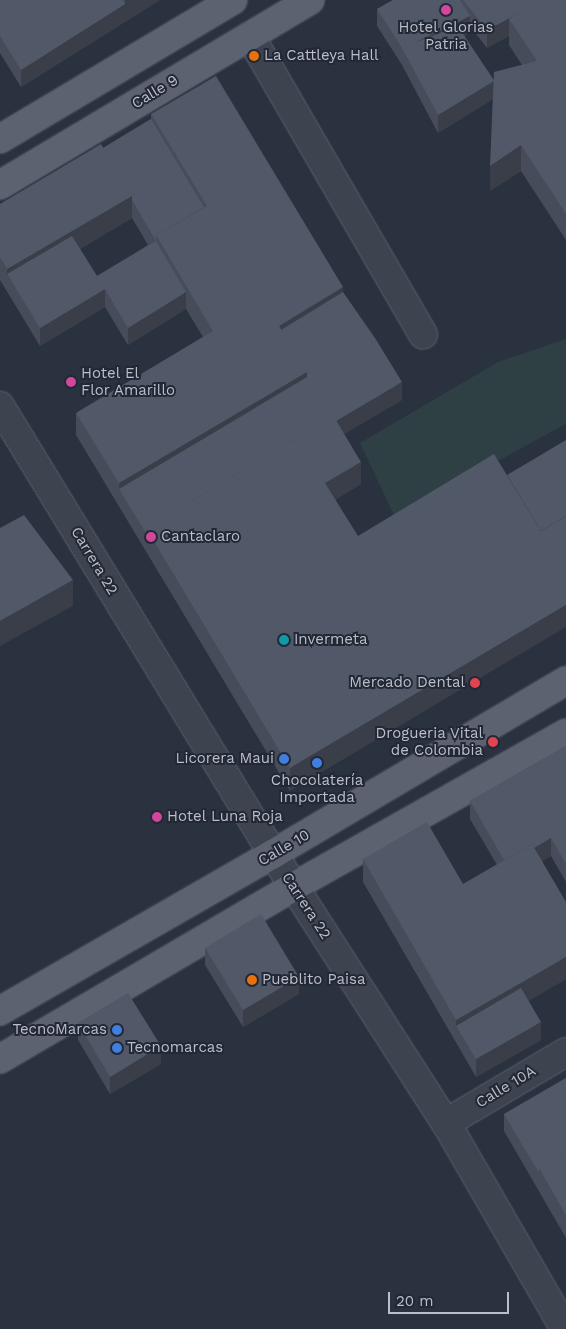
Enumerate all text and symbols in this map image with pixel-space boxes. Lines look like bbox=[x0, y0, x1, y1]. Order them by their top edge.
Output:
marker: Hotel Glorias Patria bbox=[440, 4, 452, 16]
place label: Hotel Glorias Patria bbox=[398, 18, 494, 53]
place label: La Cattleya Hall bbox=[264, 47, 379, 65]
marker: La Cattleya Hall bbox=[248, 50, 260, 62]
street label: Calle 9 bbox=[129, 71, 181, 113]
place label: Hotel El Flor Amarillo bbox=[81, 364, 176, 399]
marker: Hotel El Flor Amarillo bbox=[65, 376, 77, 388]
street label: Carrera 22 bbox=[67, 524, 121, 598]
place label: Cantaclaro bbox=[161, 528, 240, 546]
marker: Cantaclaro bbox=[145, 531, 157, 543]
place label: Invermeta bbox=[294, 631, 368, 649]
marker: Invermeta bbox=[278, 634, 290, 646]
place label: Mercado Dental bbox=[349, 674, 465, 692]
marker: Mercado Dental bbox=[469, 677, 481, 689]
place label: Drogueria Vital de Colombia bbox=[375, 724, 483, 759]
marker: Drogueria Vital de Colombia bbox=[487, 736, 499, 748]
place label: Licorera Maui bbox=[175, 750, 274, 768]
marker: Licorera Maui bbox=[278, 753, 290, 765]
marker: Chocolatería Importada bbox=[311, 757, 323, 769]
place label: Chocolatería Importada bbox=[271, 771, 363, 806]
place label: Hotel Luna Roja bbox=[167, 808, 284, 826]
marker: Hotel Luna Roja bbox=[151, 811, 163, 823]
street label: Calle 10 bbox=[255, 826, 313, 870]
street label: Carrera 22 bbox=[278, 869, 334, 943]
place label: Pueblito Paisa bbox=[262, 971, 365, 989]
marker: Pueblito Paisa bbox=[246, 974, 258, 986]
place label: TecnoMarcas bbox=[13, 1021, 107, 1039]
marker: TecnoMarcas bbox=[111, 1024, 123, 1036]
place label: Tecnomarcas bbox=[127, 1039, 223, 1057]
marker: Tecnomarcas bbox=[111, 1042, 123, 1054]
street label: Calle 10A bbox=[473, 1062, 539, 1112]
scale bar bbox=[391, 1282, 512, 1314]
text: 20 m bbox=[396, 1292, 434, 1310]

